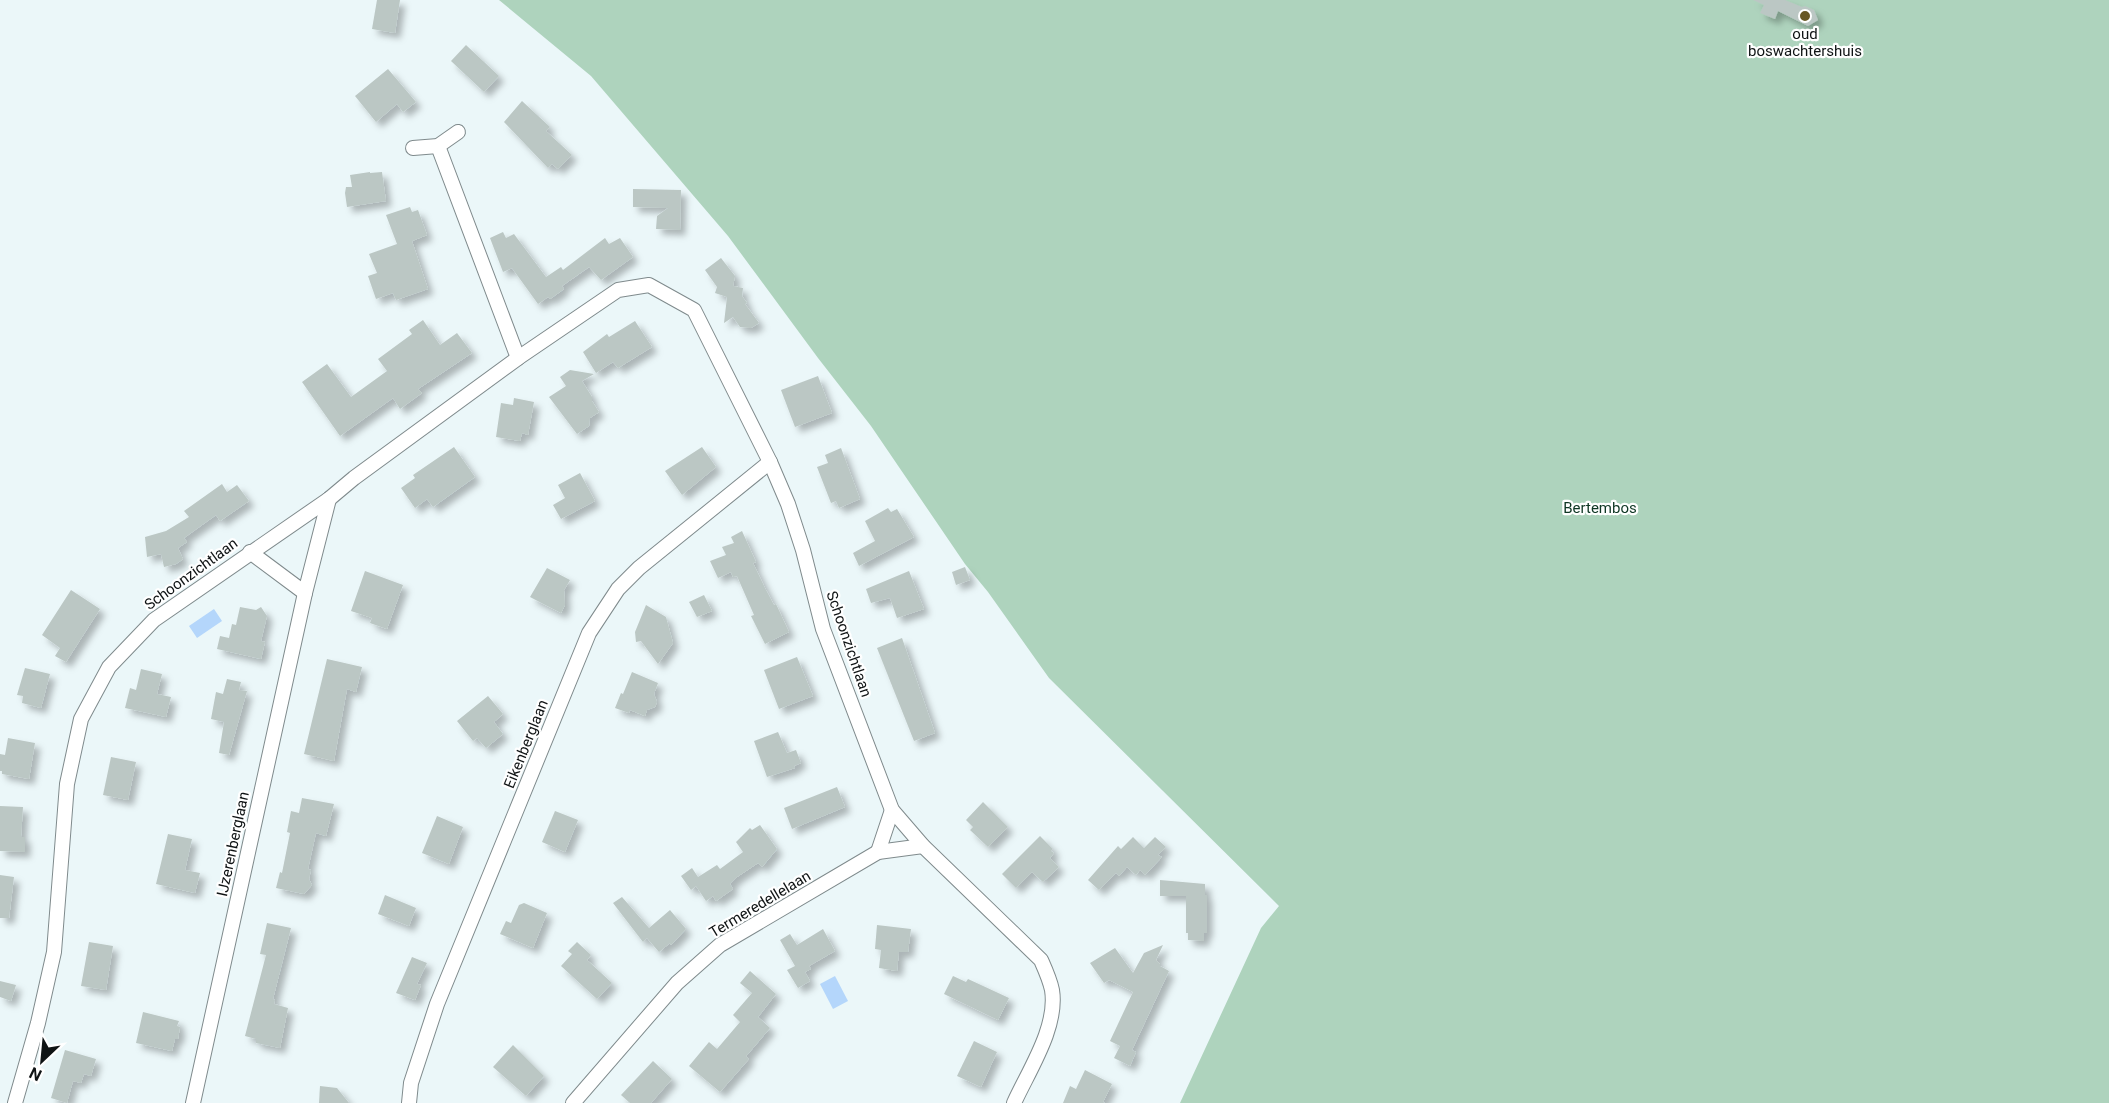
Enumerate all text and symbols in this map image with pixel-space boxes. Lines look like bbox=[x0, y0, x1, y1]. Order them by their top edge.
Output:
marker: oud boswachtershuis bbox=[1798, 9, 1812, 23]
place label: oud boswachtershuis bbox=[1748, 25, 1862, 60]
park label: Bertembos bbox=[1563, 499, 1637, 517]
street label: Schoonzichtlaan bbox=[141, 534, 241, 614]
street label: Schoonzichtlaan bbox=[822, 589, 876, 699]
street label: Eikenberglaan bbox=[500, 697, 552, 791]
street label: IJzerenberglaan bbox=[213, 790, 253, 898]
street label: Termeredellelaan bbox=[706, 867, 814, 941]
north arrow bbox=[12, 1031, 72, 1091]
text: N bbox=[26, 1063, 45, 1085]

